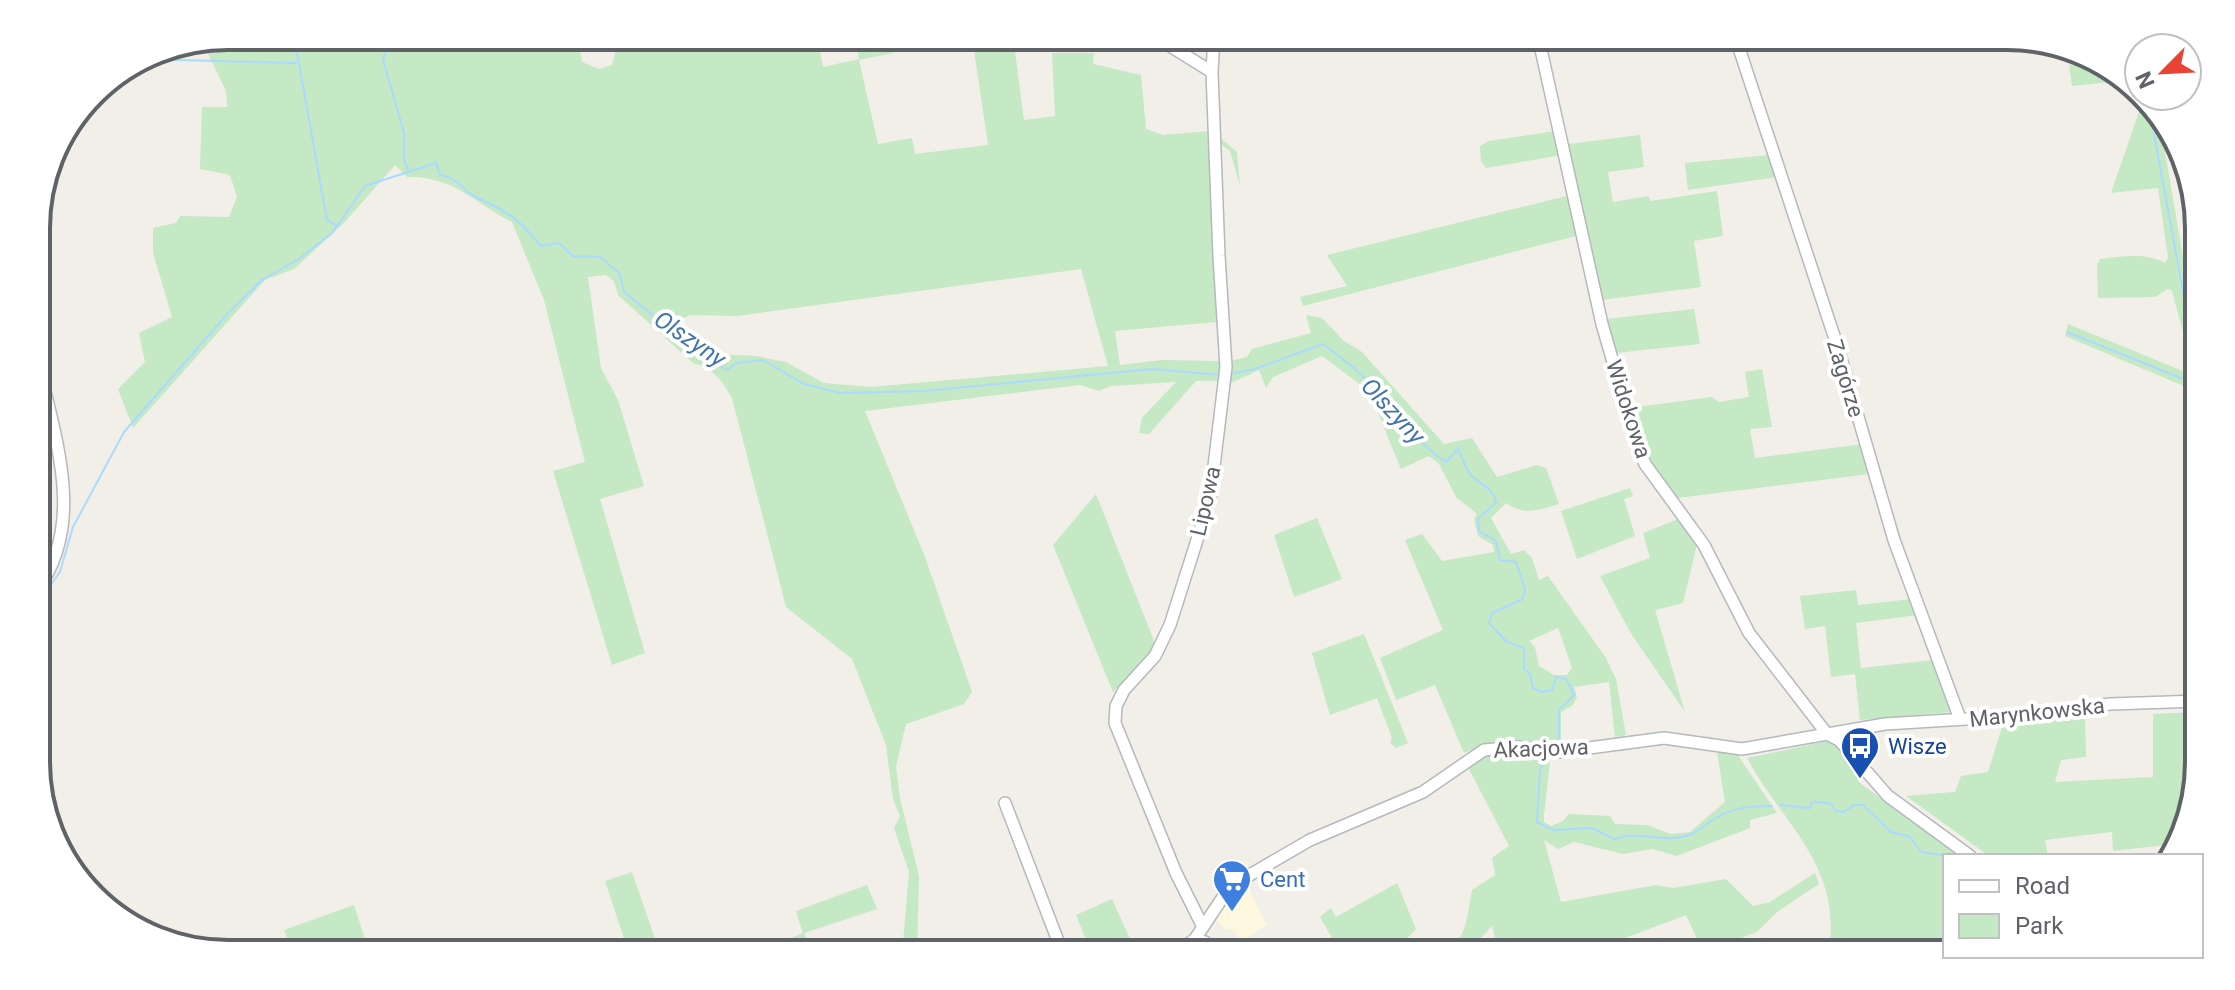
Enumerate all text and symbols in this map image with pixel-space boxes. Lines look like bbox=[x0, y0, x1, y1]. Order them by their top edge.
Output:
north arrow bbox=[2123, 32, 2203, 112]
text: N bbox=[2131, 68, 2160, 92]
water label: Olszyny bbox=[649, 305, 732, 374]
street label: Zagórze bbox=[1822, 336, 1869, 420]
street label: Widokowa bbox=[1601, 357, 1656, 462]
water label: Olszyny bbox=[1355, 372, 1431, 451]
street label: Lipowa bbox=[1185, 464, 1226, 538]
street label: Marynkowska bbox=[1968, 693, 2106, 732]
bus stop icon: Wisze bbox=[1839, 725, 1881, 780]
street label: Akacjowa bbox=[1493, 734, 1589, 763]
place label: Wisze bbox=[1888, 734, 1947, 759]
legend bbox=[1943, 854, 2203, 958]
supermarket icon: Cent bbox=[1211, 858, 1253, 913]
place label: Cent bbox=[1260, 867, 1305, 892]
text: Road bbox=[2015, 872, 2070, 900]
text: Park bbox=[2015, 912, 2064, 940]

